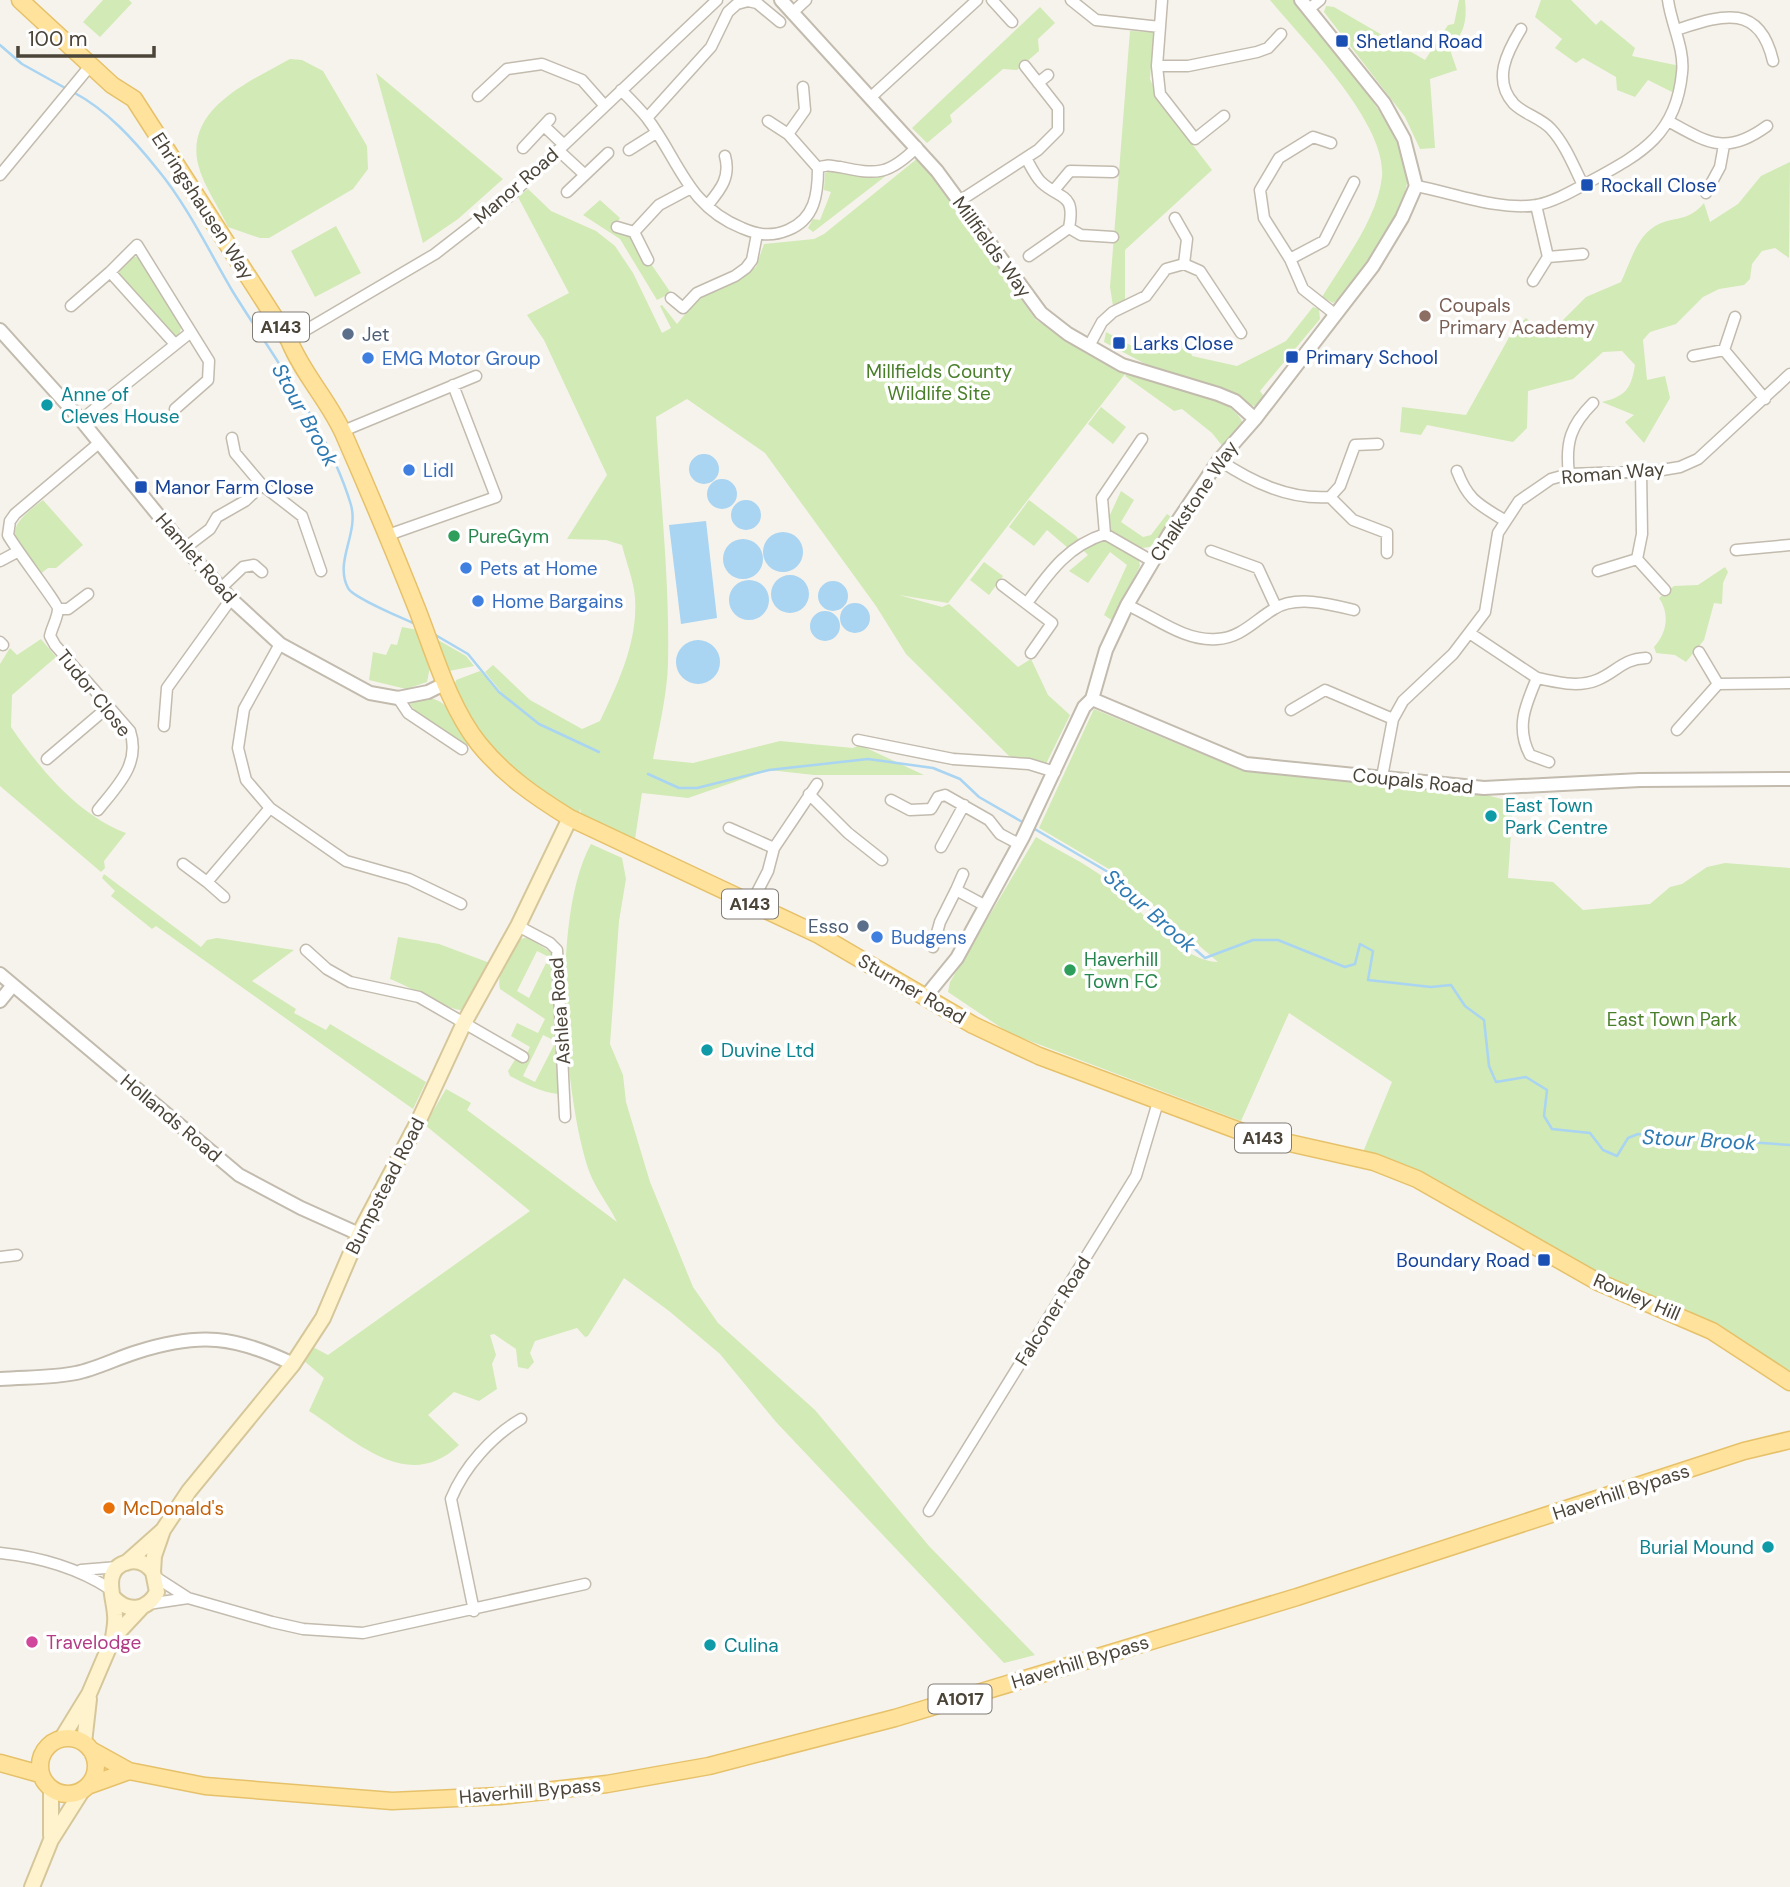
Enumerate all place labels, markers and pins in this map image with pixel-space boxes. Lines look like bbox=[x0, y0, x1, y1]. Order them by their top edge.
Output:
place label: Shetland Road bbox=[1356, 29, 1483, 54]
marker: Shetland Road bbox=[1334, 33, 1350, 49]
place label: Rockall Close bbox=[1601, 173, 1717, 198]
marker: Rockall Close bbox=[1579, 177, 1595, 193]
place label: Coupals Primary Academy bbox=[1439, 293, 1595, 340]
marker: Coupals Primary Academy bbox=[1417, 308, 1433, 324]
place label: Jet bbox=[362, 322, 389, 347]
marker: Jet bbox=[340, 326, 356, 342]
place label: Larks Close bbox=[1133, 331, 1233, 356]
marker: Larks Close bbox=[1111, 335, 1127, 351]
place label: Primary School bbox=[1306, 345, 1438, 370]
place label: EMG Motor Group bbox=[382, 346, 541, 371]
marker: Primary School bbox=[1284, 349, 1300, 365]
marker: EMG Motor Group bbox=[360, 350, 376, 366]
place label: Anne of Cleves House bbox=[61, 382, 180, 429]
marker: Anne of Cleves House bbox=[39, 397, 55, 413]
place label: Lidl bbox=[423, 458, 454, 483]
marker: Lidl bbox=[401, 462, 417, 478]
place label: Manor Farm Close bbox=[155, 475, 314, 500]
marker: Manor Farm Close bbox=[133, 479, 149, 495]
place label: PureGym bbox=[468, 524, 549, 549]
marker: PureGym bbox=[446, 528, 462, 544]
place label: Pets at Home bbox=[480, 556, 597, 581]
marker: Pets at Home bbox=[458, 560, 474, 576]
place label: Home Bargains bbox=[492, 589, 624, 614]
marker: Home Bargains bbox=[470, 593, 486, 609]
place label: East Town Park Centre bbox=[1505, 793, 1608, 840]
marker: East Town Park Centre bbox=[1483, 808, 1499, 824]
place label: Esso bbox=[808, 914, 849, 939]
marker: Esso bbox=[855, 918, 871, 934]
place label: Budgens bbox=[891, 925, 967, 950]
marker: Budgens bbox=[869, 929, 885, 945]
place label: Haverhill Town FC bbox=[1084, 947, 1158, 994]
marker: Haverhill Town FC bbox=[1062, 962, 1078, 978]
place label: Duvine Ltd bbox=[721, 1038, 814, 1063]
marker: Duvine Ltd bbox=[699, 1042, 715, 1058]
place label: Boundary Road bbox=[1396, 1248, 1530, 1273]
marker: Boundary Road bbox=[1536, 1252, 1552, 1268]
place label: McDonald's bbox=[123, 1496, 224, 1521]
marker: McDonald's bbox=[101, 1500, 117, 1516]
place label: Burial Mound bbox=[1639, 1535, 1754, 1560]
marker: Burial Mound bbox=[1760, 1539, 1776, 1555]
place label: Travelodge bbox=[46, 1630, 141, 1655]
place label: Culina bbox=[724, 1633, 779, 1658]
marker: Travelodge bbox=[24, 1634, 40, 1650]
marker: Culina bbox=[702, 1637, 718, 1653]

